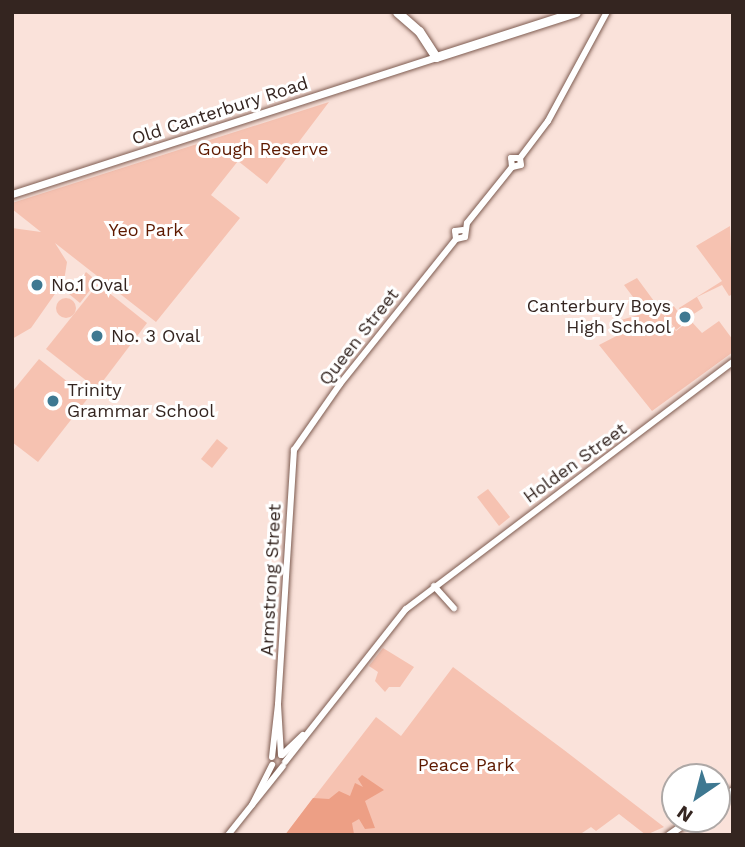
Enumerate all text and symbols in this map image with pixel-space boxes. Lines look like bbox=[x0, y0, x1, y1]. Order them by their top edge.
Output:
street label: Old Canterbury Road bbox=[129, 72, 311, 150]
park label: Gough Reserve bbox=[198, 138, 328, 160]
park label: Yeo Park bbox=[108, 219, 184, 241]
place label: No.1 Oval bbox=[51, 274, 129, 296]
marker: No.1 Oval bbox=[29, 277, 45, 293]
street label: Queen Street bbox=[315, 284, 403, 390]
place label: Canterbury Boys High School bbox=[526, 296, 671, 338]
marker: Canterbury Boys High School bbox=[677, 309, 693, 325]
place label: No. 3 Oval bbox=[111, 325, 200, 347]
marker: No. 3 Oval bbox=[89, 328, 105, 344]
place label: Trinity Grammar School bbox=[67, 380, 215, 422]
marker: Trinity Grammar School bbox=[45, 393, 61, 409]
street label: Holden Street bbox=[519, 418, 631, 508]
street label: Armstrong Street bbox=[256, 503, 286, 657]
park label: Peace Park bbox=[418, 754, 514, 776]
north arrow bbox=[661, 763, 731, 833]
text: N bbox=[672, 801, 697, 827]

